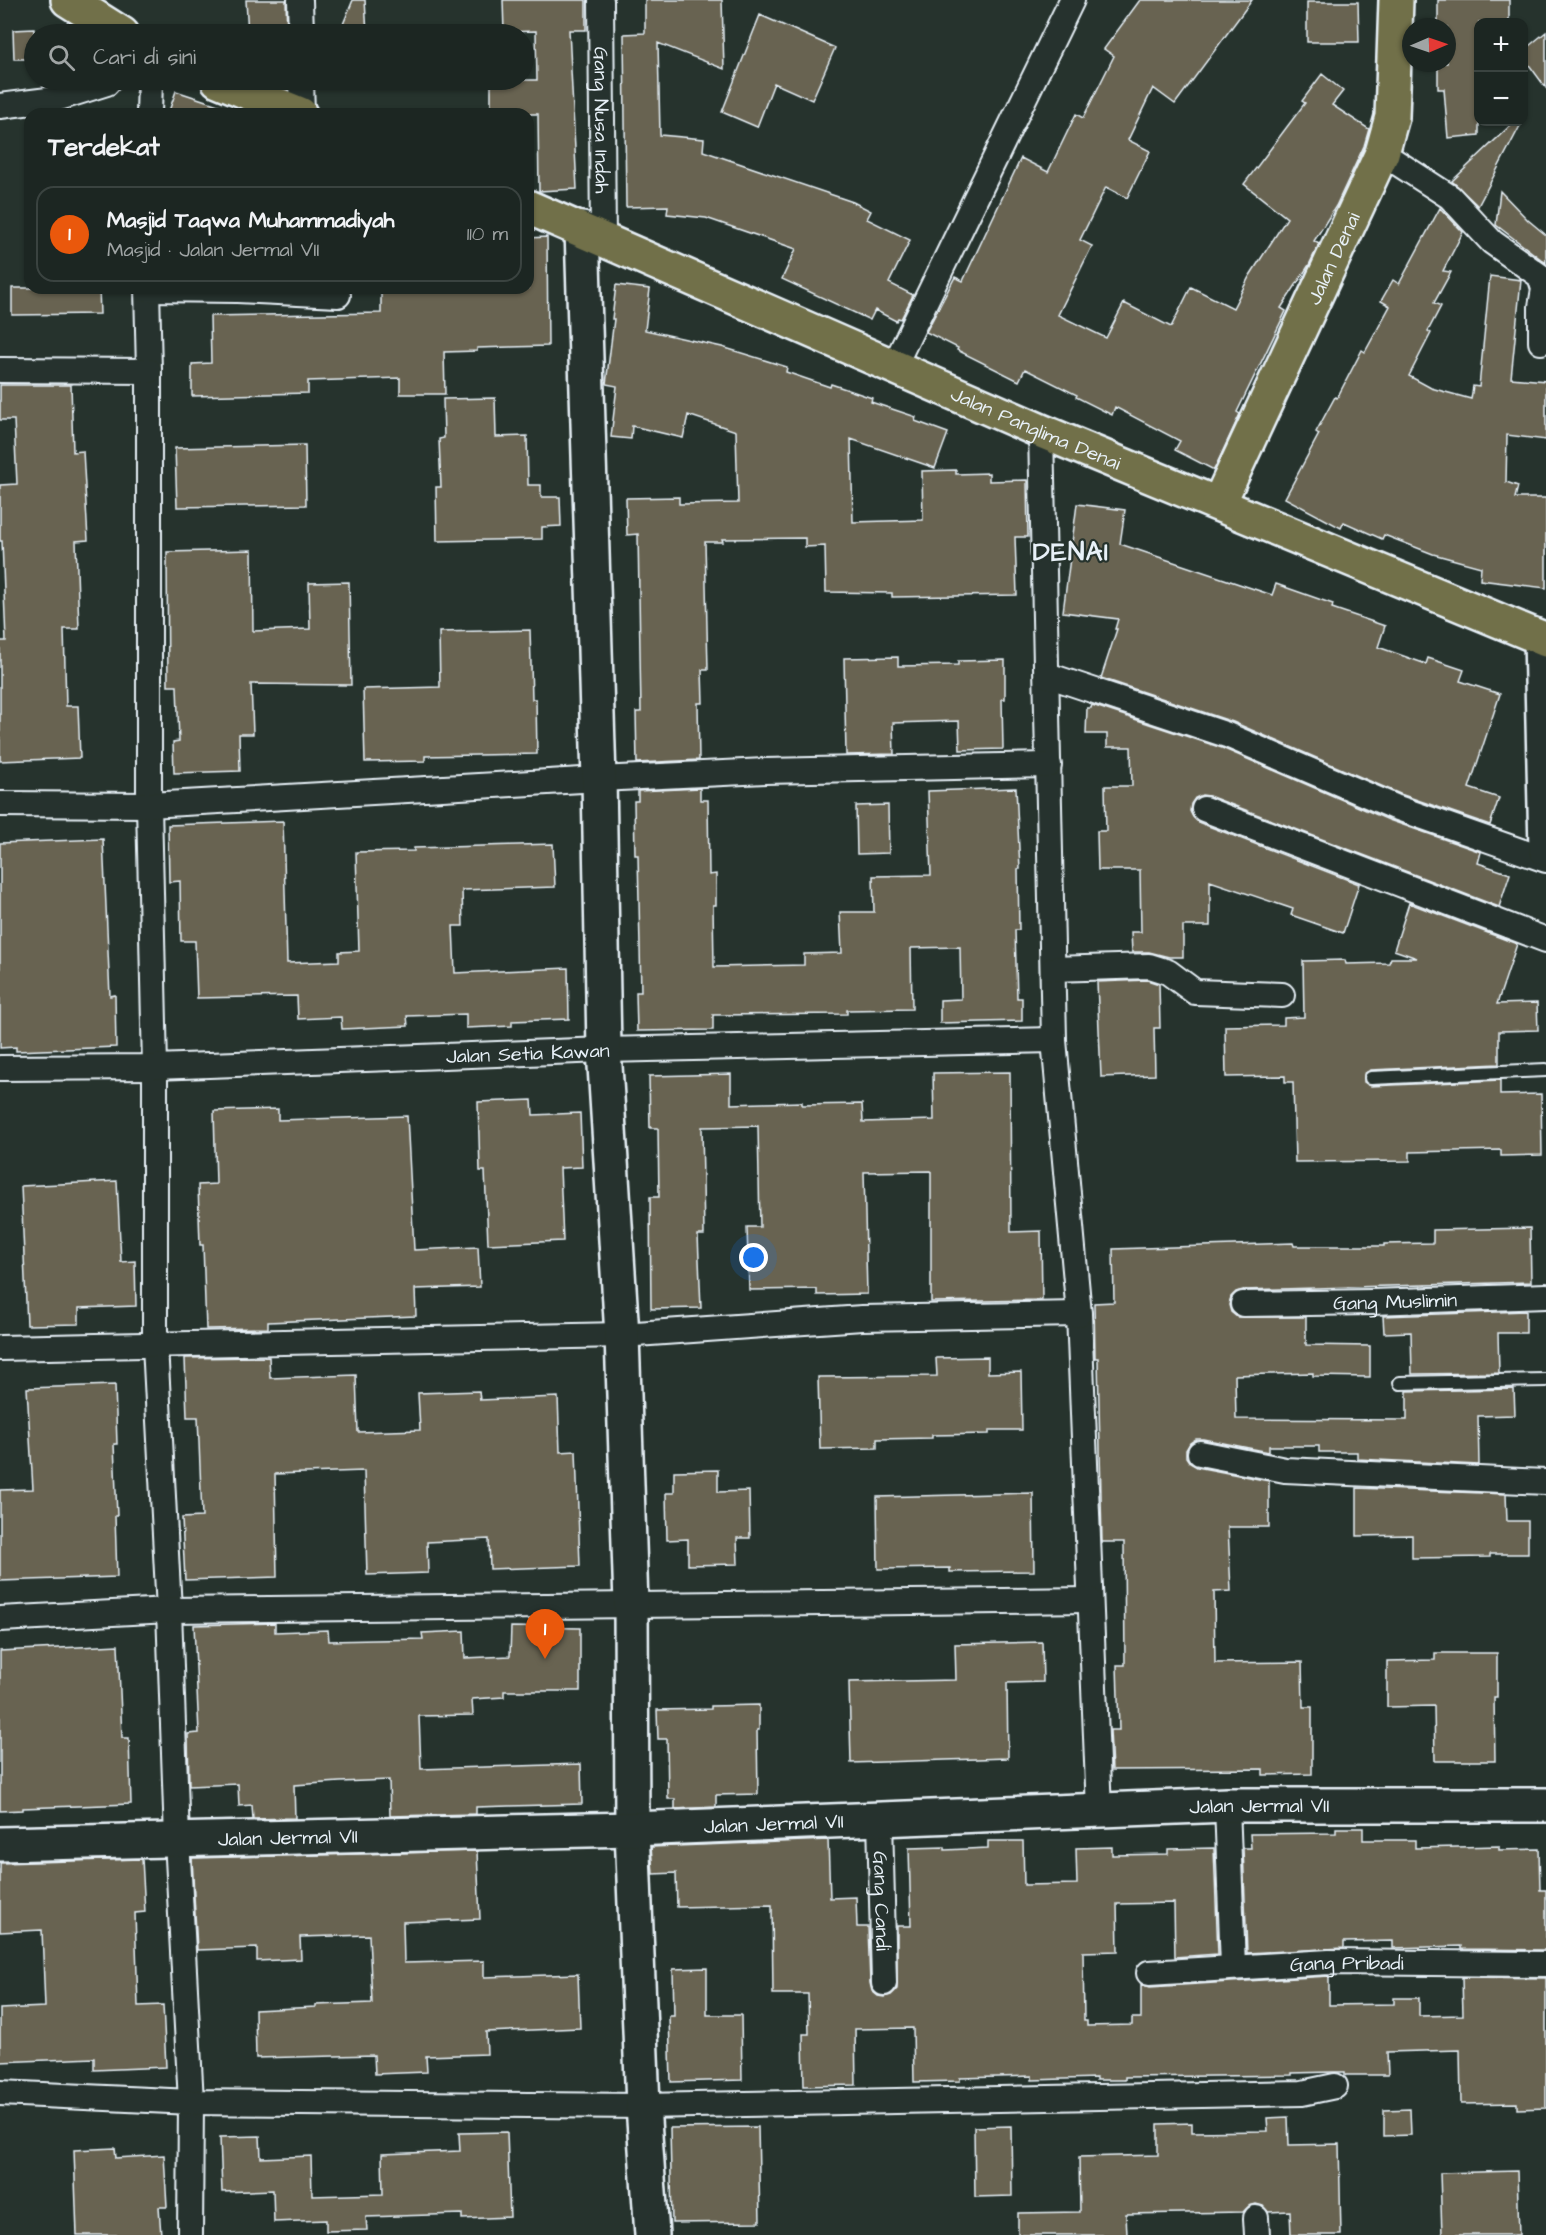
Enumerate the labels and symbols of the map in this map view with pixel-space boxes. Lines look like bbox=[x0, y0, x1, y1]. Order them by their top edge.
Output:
north arrow bbox=[1402, 18, 1456, 72]
street label: Gang Nusa Indah bbox=[586, 47, 616, 194]
street label: Jalan Denai bbox=[1300, 208, 1368, 310]
street label: Jalan Panglima Denai bbox=[946, 380, 1125, 478]
district label: DENAI bbox=[1033, 534, 1109, 570]
street label: Jalan Setia Kawan bbox=[445, 1037, 610, 1071]
your location bbox=[739, 1243, 768, 1272]
street label: Gang Muslimin bbox=[1333, 1286, 1457, 1318]
pin: 1 bbox=[526, 1610, 564, 1659]
street label: Jalan Jermal VII bbox=[1189, 1792, 1329, 1822]
street label: Jalan Jermal VII bbox=[703, 1807, 844, 1841]
street label: Jalan Jermal VII bbox=[218, 1823, 358, 1854]
street label: Gang Candi bbox=[866, 1851, 896, 1951]
street label: Gang Pribadi bbox=[1289, 1949, 1404, 1979]

